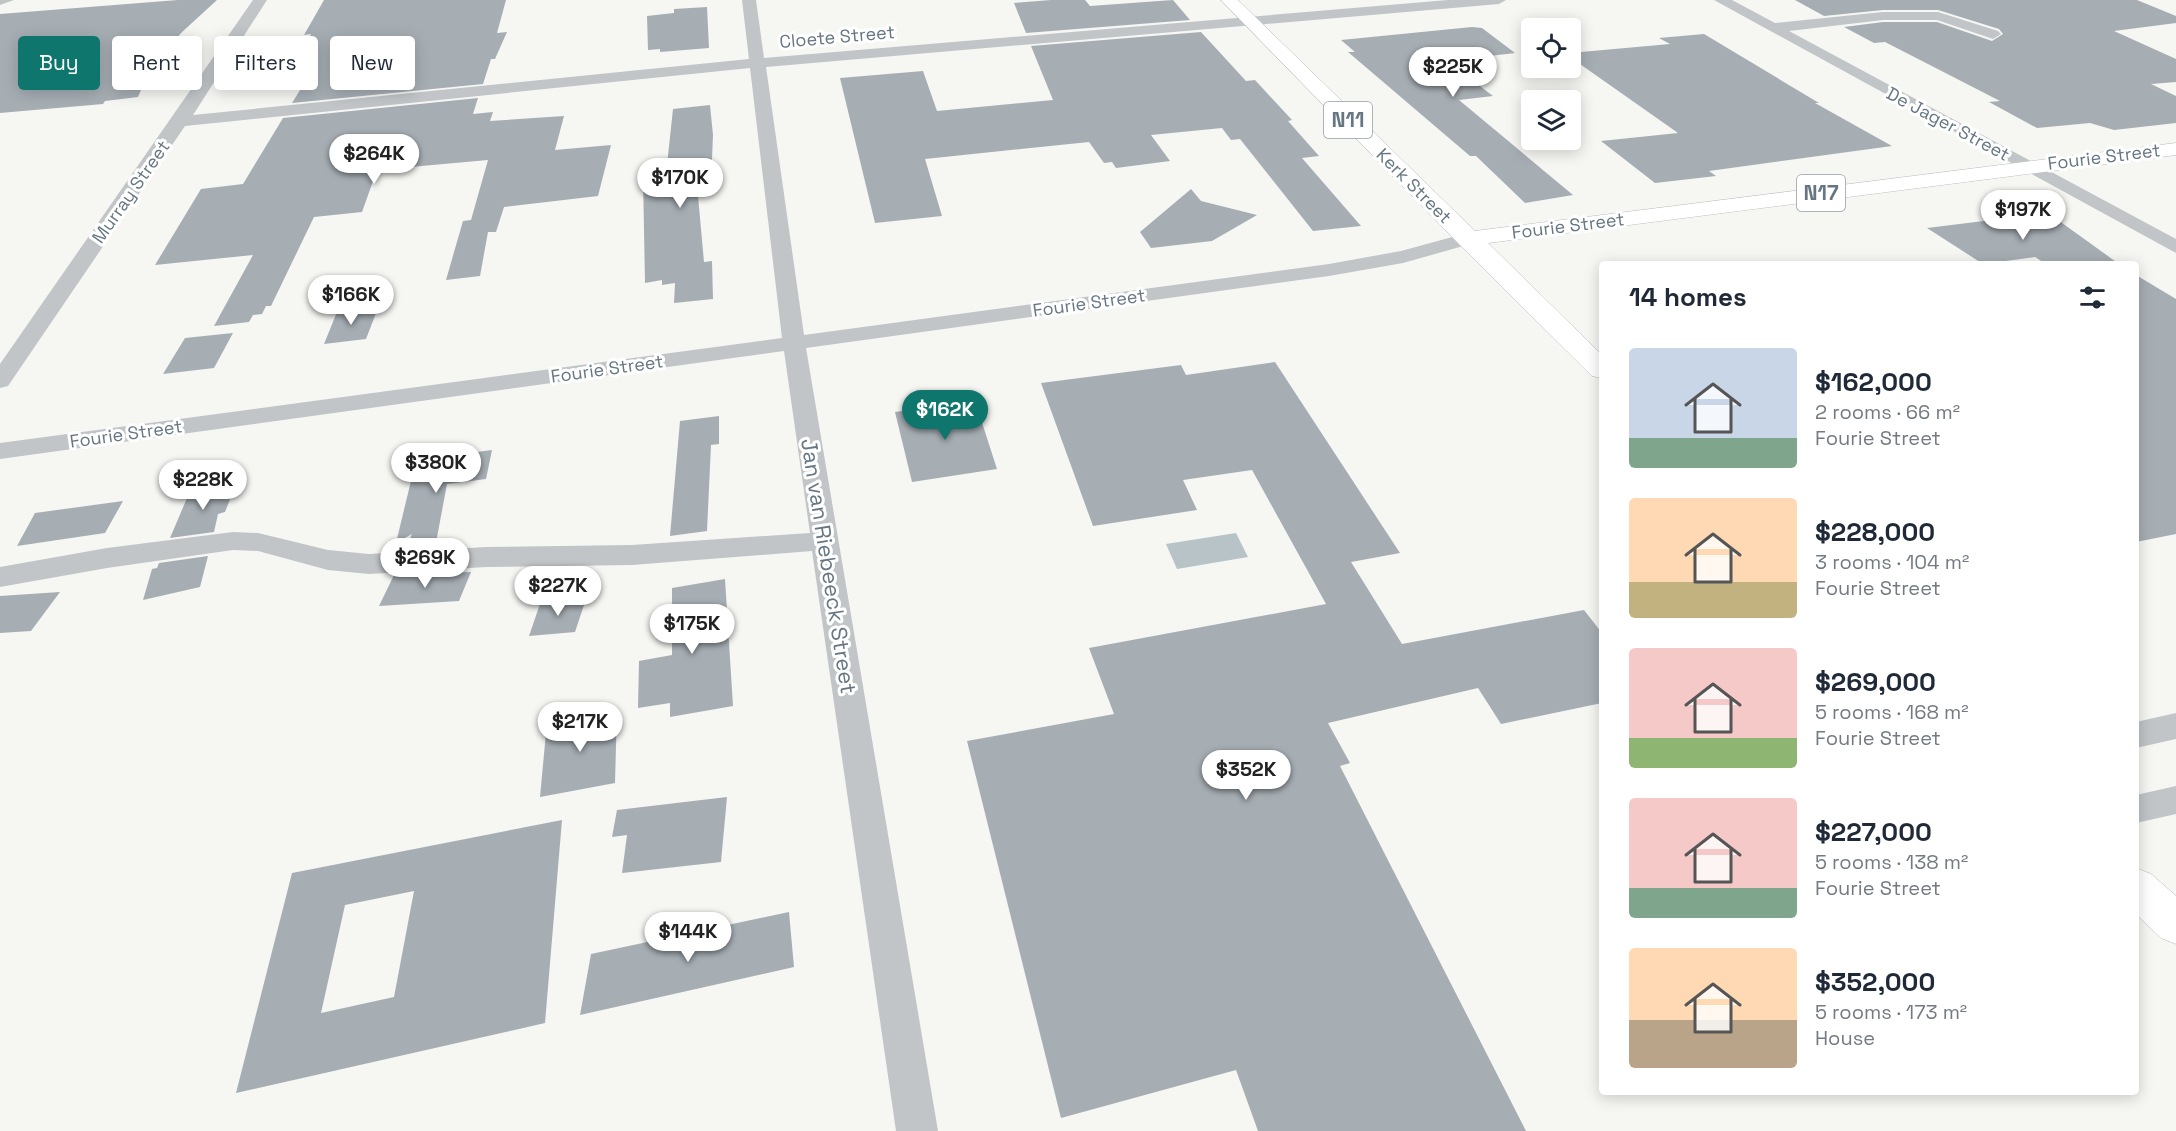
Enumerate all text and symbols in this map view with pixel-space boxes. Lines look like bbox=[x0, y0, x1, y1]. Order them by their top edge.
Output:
map controls bbox=[1521, 18, 1581, 150]
button: locate bbox=[1521, 18, 1581, 78]
street label: Cloete Street bbox=[778, 20, 896, 53]
chip: Buy bbox=[18, 36, 100, 90]
chip: Rent bbox=[112, 36, 202, 90]
chip: Filters bbox=[214, 36, 318, 90]
chip: New bbox=[330, 36, 415, 90]
pin: $225K bbox=[1411, 47, 1495, 98]
text: $225K bbox=[1423, 53, 1483, 79]
street label: De Jager Street bbox=[1883, 81, 2014, 166]
button: layers bbox=[1521, 90, 1581, 150]
road number: N11 bbox=[1324, 102, 1372, 138]
pin: $264K bbox=[332, 134, 416, 185]
street label: Murray Street bbox=[87, 136, 175, 248]
street label: Fourie Street bbox=[2046, 138, 2162, 175]
text: $264K bbox=[343, 140, 405, 166]
street label: Kerk Street bbox=[1372, 143, 1457, 228]
pin: $170K bbox=[638, 158, 722, 209]
text: $170K bbox=[651, 164, 709, 190]
road number: N17 bbox=[1797, 175, 1845, 211]
pin: $197K bbox=[1981, 190, 2065, 241]
text: $197K bbox=[1995, 196, 2051, 222]
street label: Fourie Street bbox=[1510, 207, 1626, 244]
pin: $166K bbox=[309, 275, 393, 326]
text: 14 homes bbox=[1629, 280, 1747, 314]
text: $166K bbox=[322, 281, 380, 307]
icon: filters bbox=[2076, 281, 2109, 314]
street label: Fourie Street bbox=[1031, 283, 1147, 322]
street label: Fourie Street bbox=[549, 349, 665, 388]
text: $162,000 bbox=[1815, 365, 1932, 399]
icon: home bbox=[1677, 372, 1749, 444]
pin: $162K bbox=[903, 390, 987, 441]
text: $162K bbox=[916, 396, 974, 422]
text: 2 rooms · 66 m² bbox=[1815, 399, 1960, 425]
street label: Fourie Street bbox=[68, 414, 184, 453]
text: Fourie Street bbox=[1815, 425, 1941, 451]
street label: Jan van Riebeeck Street bbox=[795, 436, 863, 696]
pin: $380K bbox=[394, 443, 478, 494]
text: $380K bbox=[405, 449, 467, 475]
pin: $228K bbox=[161, 460, 245, 511]
text: $228K bbox=[173, 466, 233, 492]
text: $228,000 bbox=[1815, 515, 1935, 549]
icon: home bbox=[1677, 522, 1749, 594]
pin: $269K bbox=[383, 538, 467, 589]
text: $269K bbox=[394, 544, 456, 570]
text: 3 rooms · 104 m² bbox=[1815, 549, 1969, 575]
pin: $227K bbox=[516, 566, 600, 617]
text: $227K bbox=[528, 572, 588, 598]
text: Fourie Street bbox=[1815, 575, 1941, 601]
pin: $175K bbox=[650, 604, 734, 655]
text: $175K bbox=[664, 610, 720, 636]
text: $269,000 bbox=[1815, 665, 1936, 699]
icon: home bbox=[1677, 672, 1749, 744]
text: 5 rooms · 168 m² bbox=[1815, 699, 1969, 725]
pin: $217K bbox=[538, 702, 622, 753]
text: $217K bbox=[552, 708, 608, 734]
text: Fourie Street bbox=[1815, 725, 1941, 751]
pin: $352K bbox=[1204, 750, 1288, 801]
text: $352K bbox=[1216, 756, 1276, 782]
text: $227,000 bbox=[1815, 815, 1932, 849]
icon: home bbox=[1677, 822, 1749, 894]
text: 5 rooms · 138 m² bbox=[1815, 849, 1968, 875]
text: Fourie Street bbox=[1815, 875, 1941, 901]
pin: $144K bbox=[646, 912, 730, 963]
text: $144K bbox=[658, 918, 718, 944]
text: $352,000 bbox=[1815, 965, 1935, 999]
icon: home bbox=[1677, 972, 1749, 1044]
text: 5 rooms · 173 m² bbox=[1815, 999, 1967, 1025]
text: House bbox=[1815, 1025, 1875, 1051]

